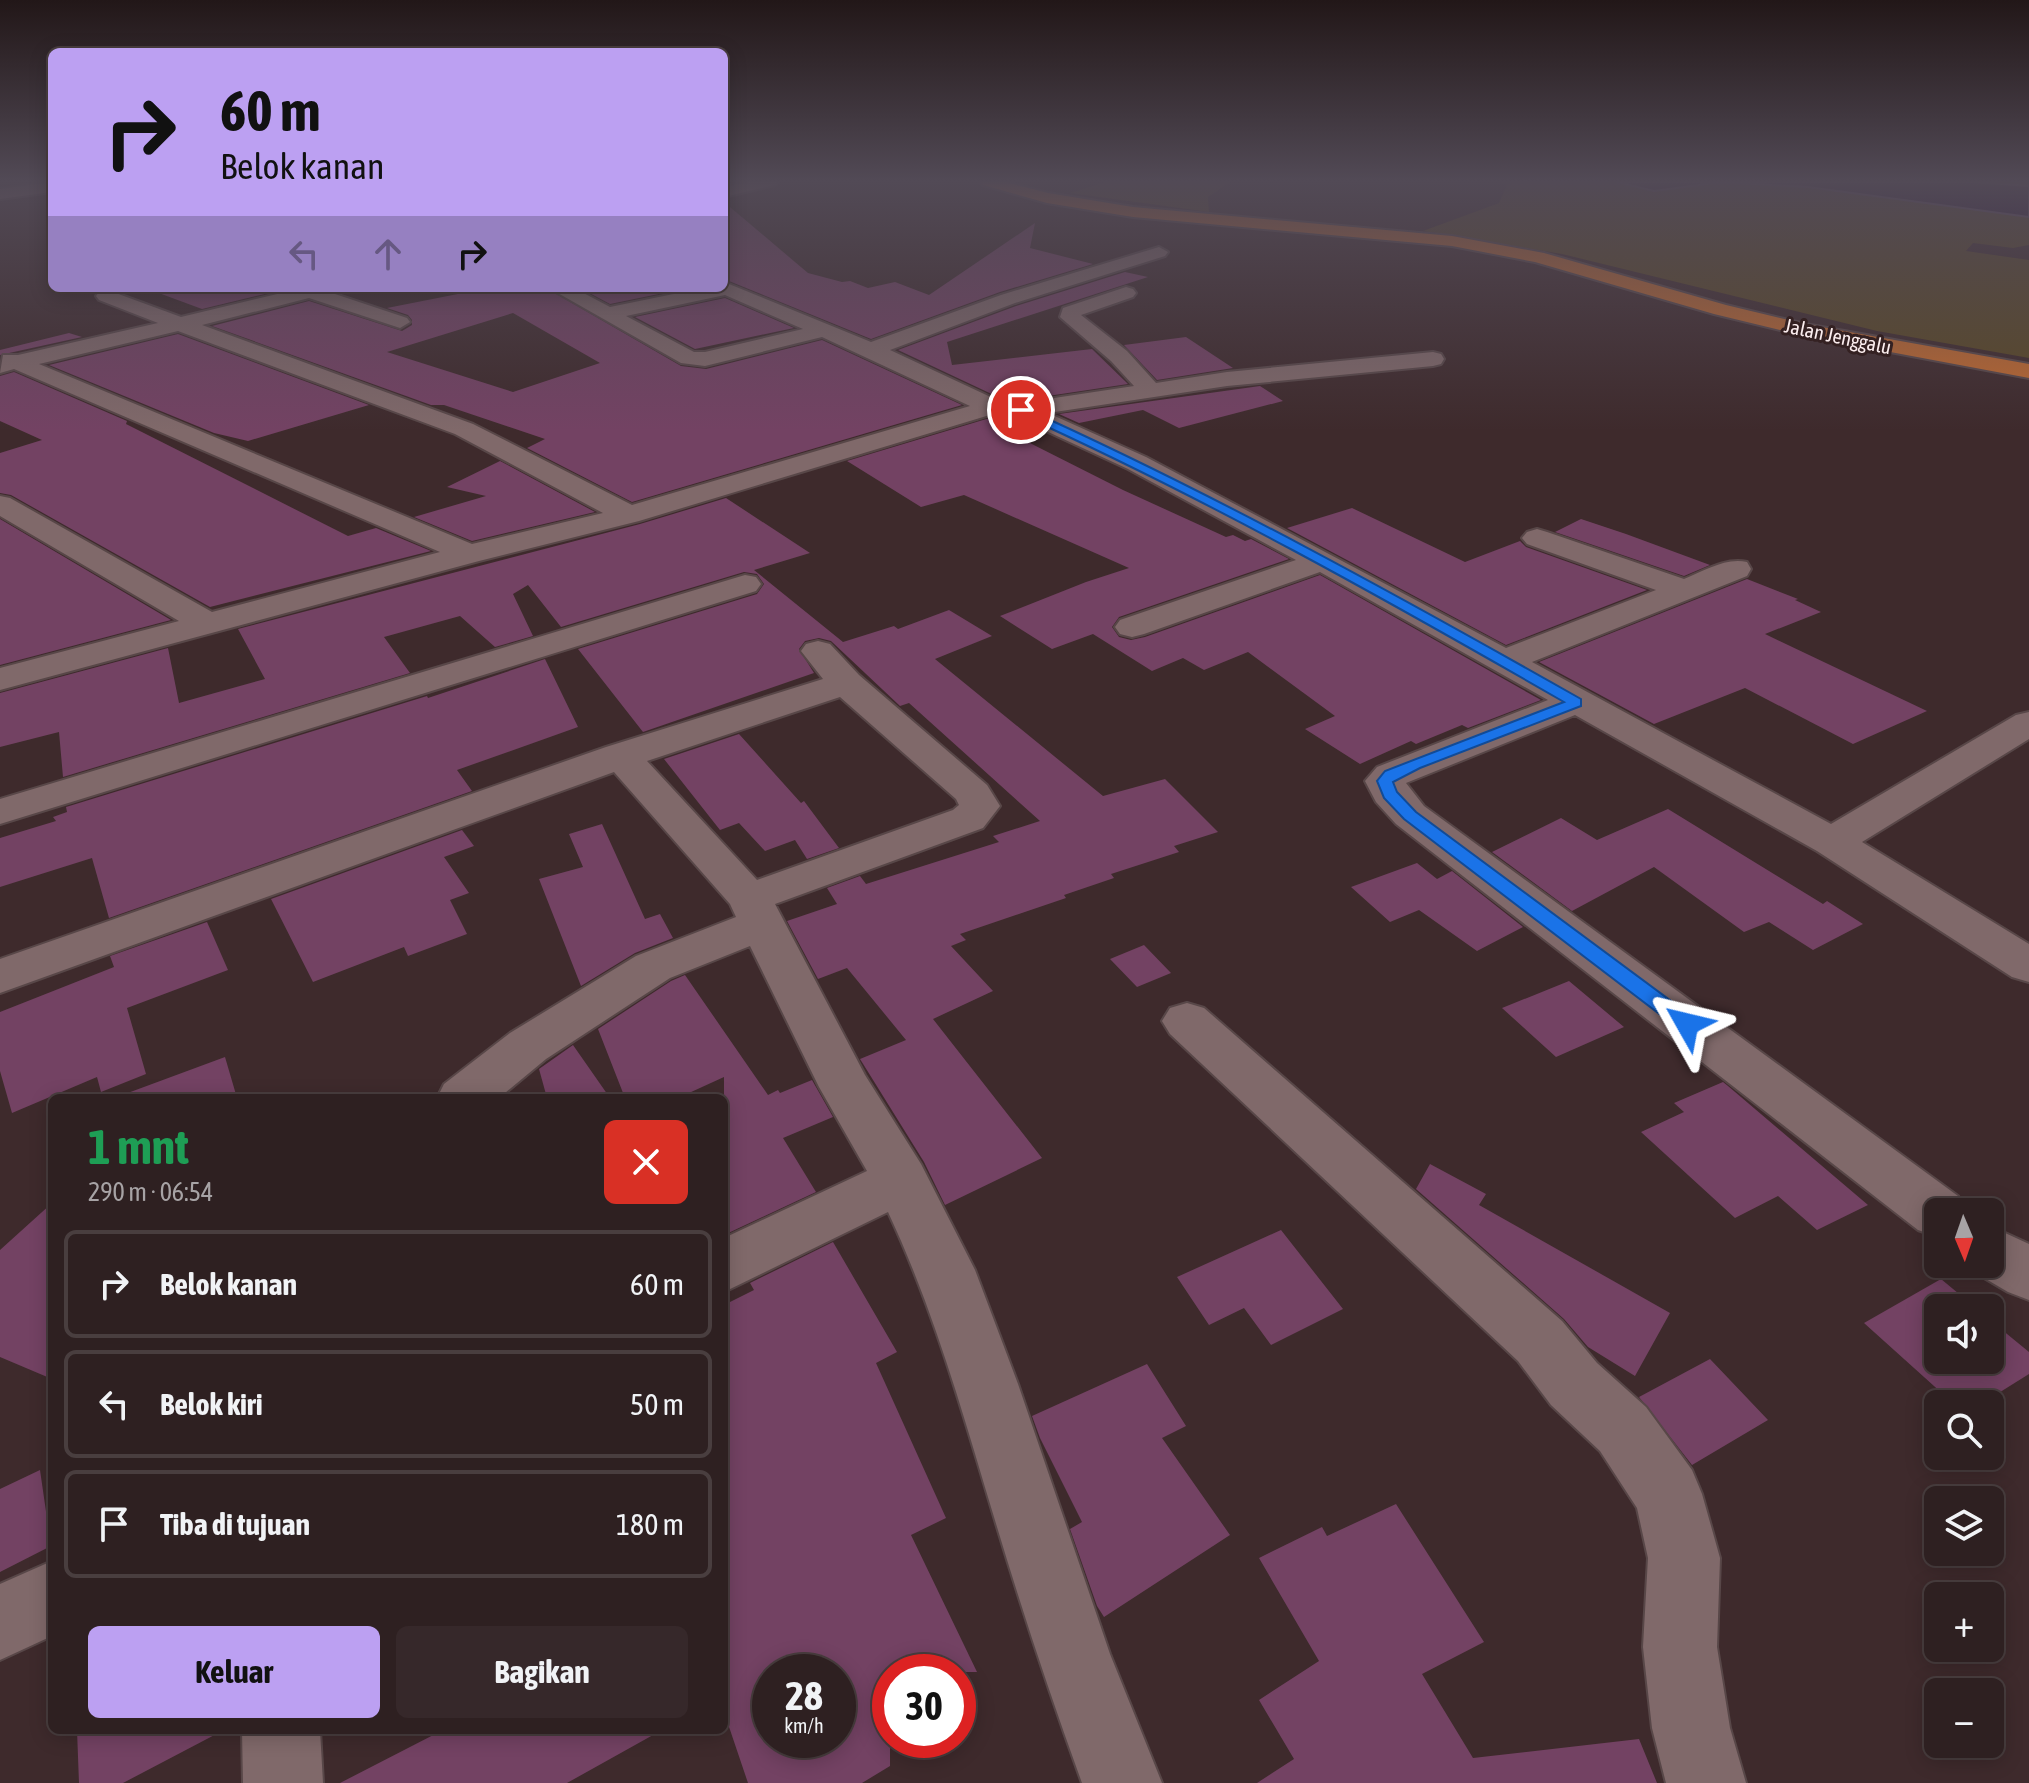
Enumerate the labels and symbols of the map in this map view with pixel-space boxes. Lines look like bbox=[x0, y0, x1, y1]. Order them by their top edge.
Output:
street label: Jalan Jenggalu bbox=[1782, 313, 1894, 359]
pin bbox=[987, 376, 1055, 444]
position arrow bbox=[1645, 982, 1729, 1066]
north arrow bbox=[1924, 1198, 2004, 1278]
speed limit sign: 30 bbox=[872, 1654, 976, 1758]

